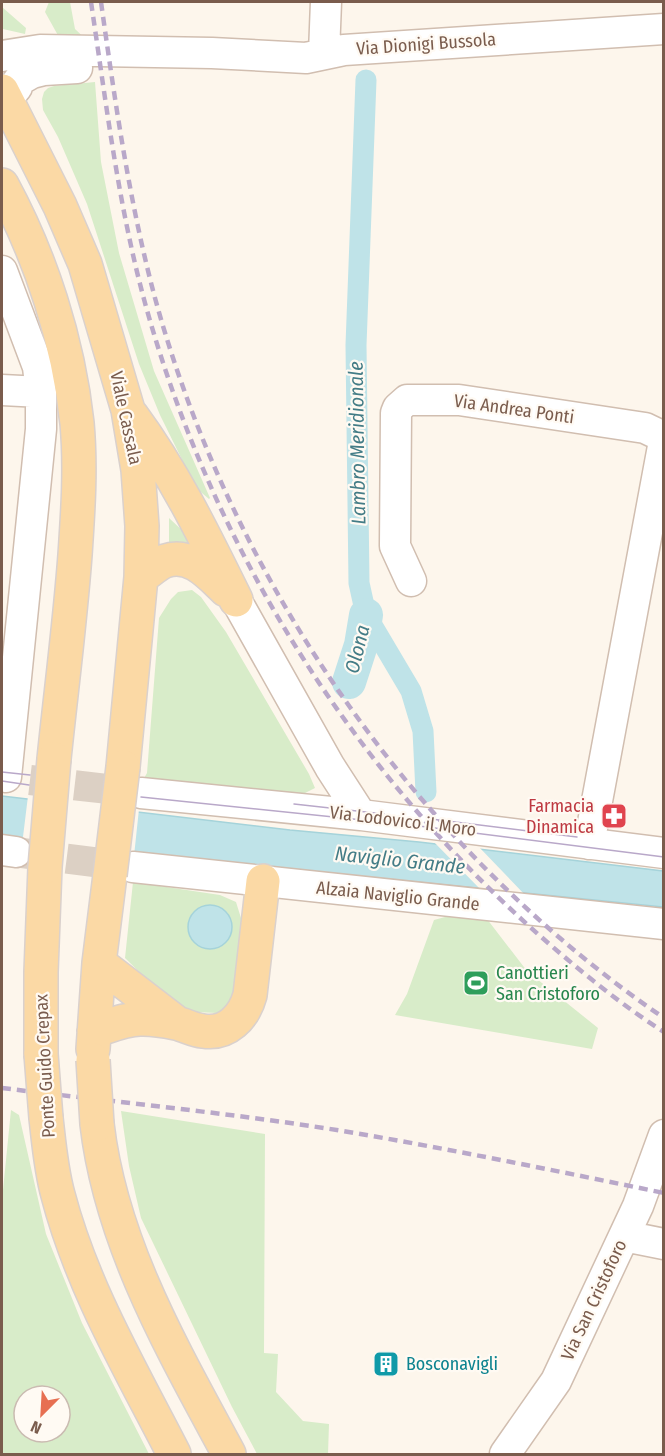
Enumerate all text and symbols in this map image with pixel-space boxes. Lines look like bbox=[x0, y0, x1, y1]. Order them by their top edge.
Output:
street label: Via Dionigi Bussola bbox=[355, 28, 497, 60]
water label: Lambro Meridionale bbox=[344, 361, 370, 525]
street label: Viale Cassala bbox=[105, 369, 147, 467]
street label: Via Andrea Ponti bbox=[452, 390, 576, 428]
water label: Olona bbox=[339, 622, 375, 676]
place label: Farmacia Dinamica bbox=[526, 795, 594, 838]
street label: Via Lodovico il Moro bbox=[328, 801, 478, 841]
pharmacy icon: Farmacia Dinamica bbox=[599, 801, 629, 831]
water label: Naviglio Grande bbox=[334, 841, 467, 879]
street label: Alzaia Naviglio Grande bbox=[315, 876, 481, 916]
place label: Canottieri San Cristoforo bbox=[496, 962, 600, 1005]
sports icon: Canottieri San Cristoforo bbox=[461, 968, 491, 998]
street label: Ponte Guido Crepax bbox=[30, 993, 60, 1138]
street label: Via San Cristoforo bbox=[556, 1236, 632, 1364]
building icon: Bosconavigli bbox=[371, 1349, 401, 1379]
place label: Bosconavigli bbox=[406, 1353, 498, 1375]
north arrow bbox=[12, 1384, 72, 1444]
text: N bbox=[28, 1417, 44, 1438]

